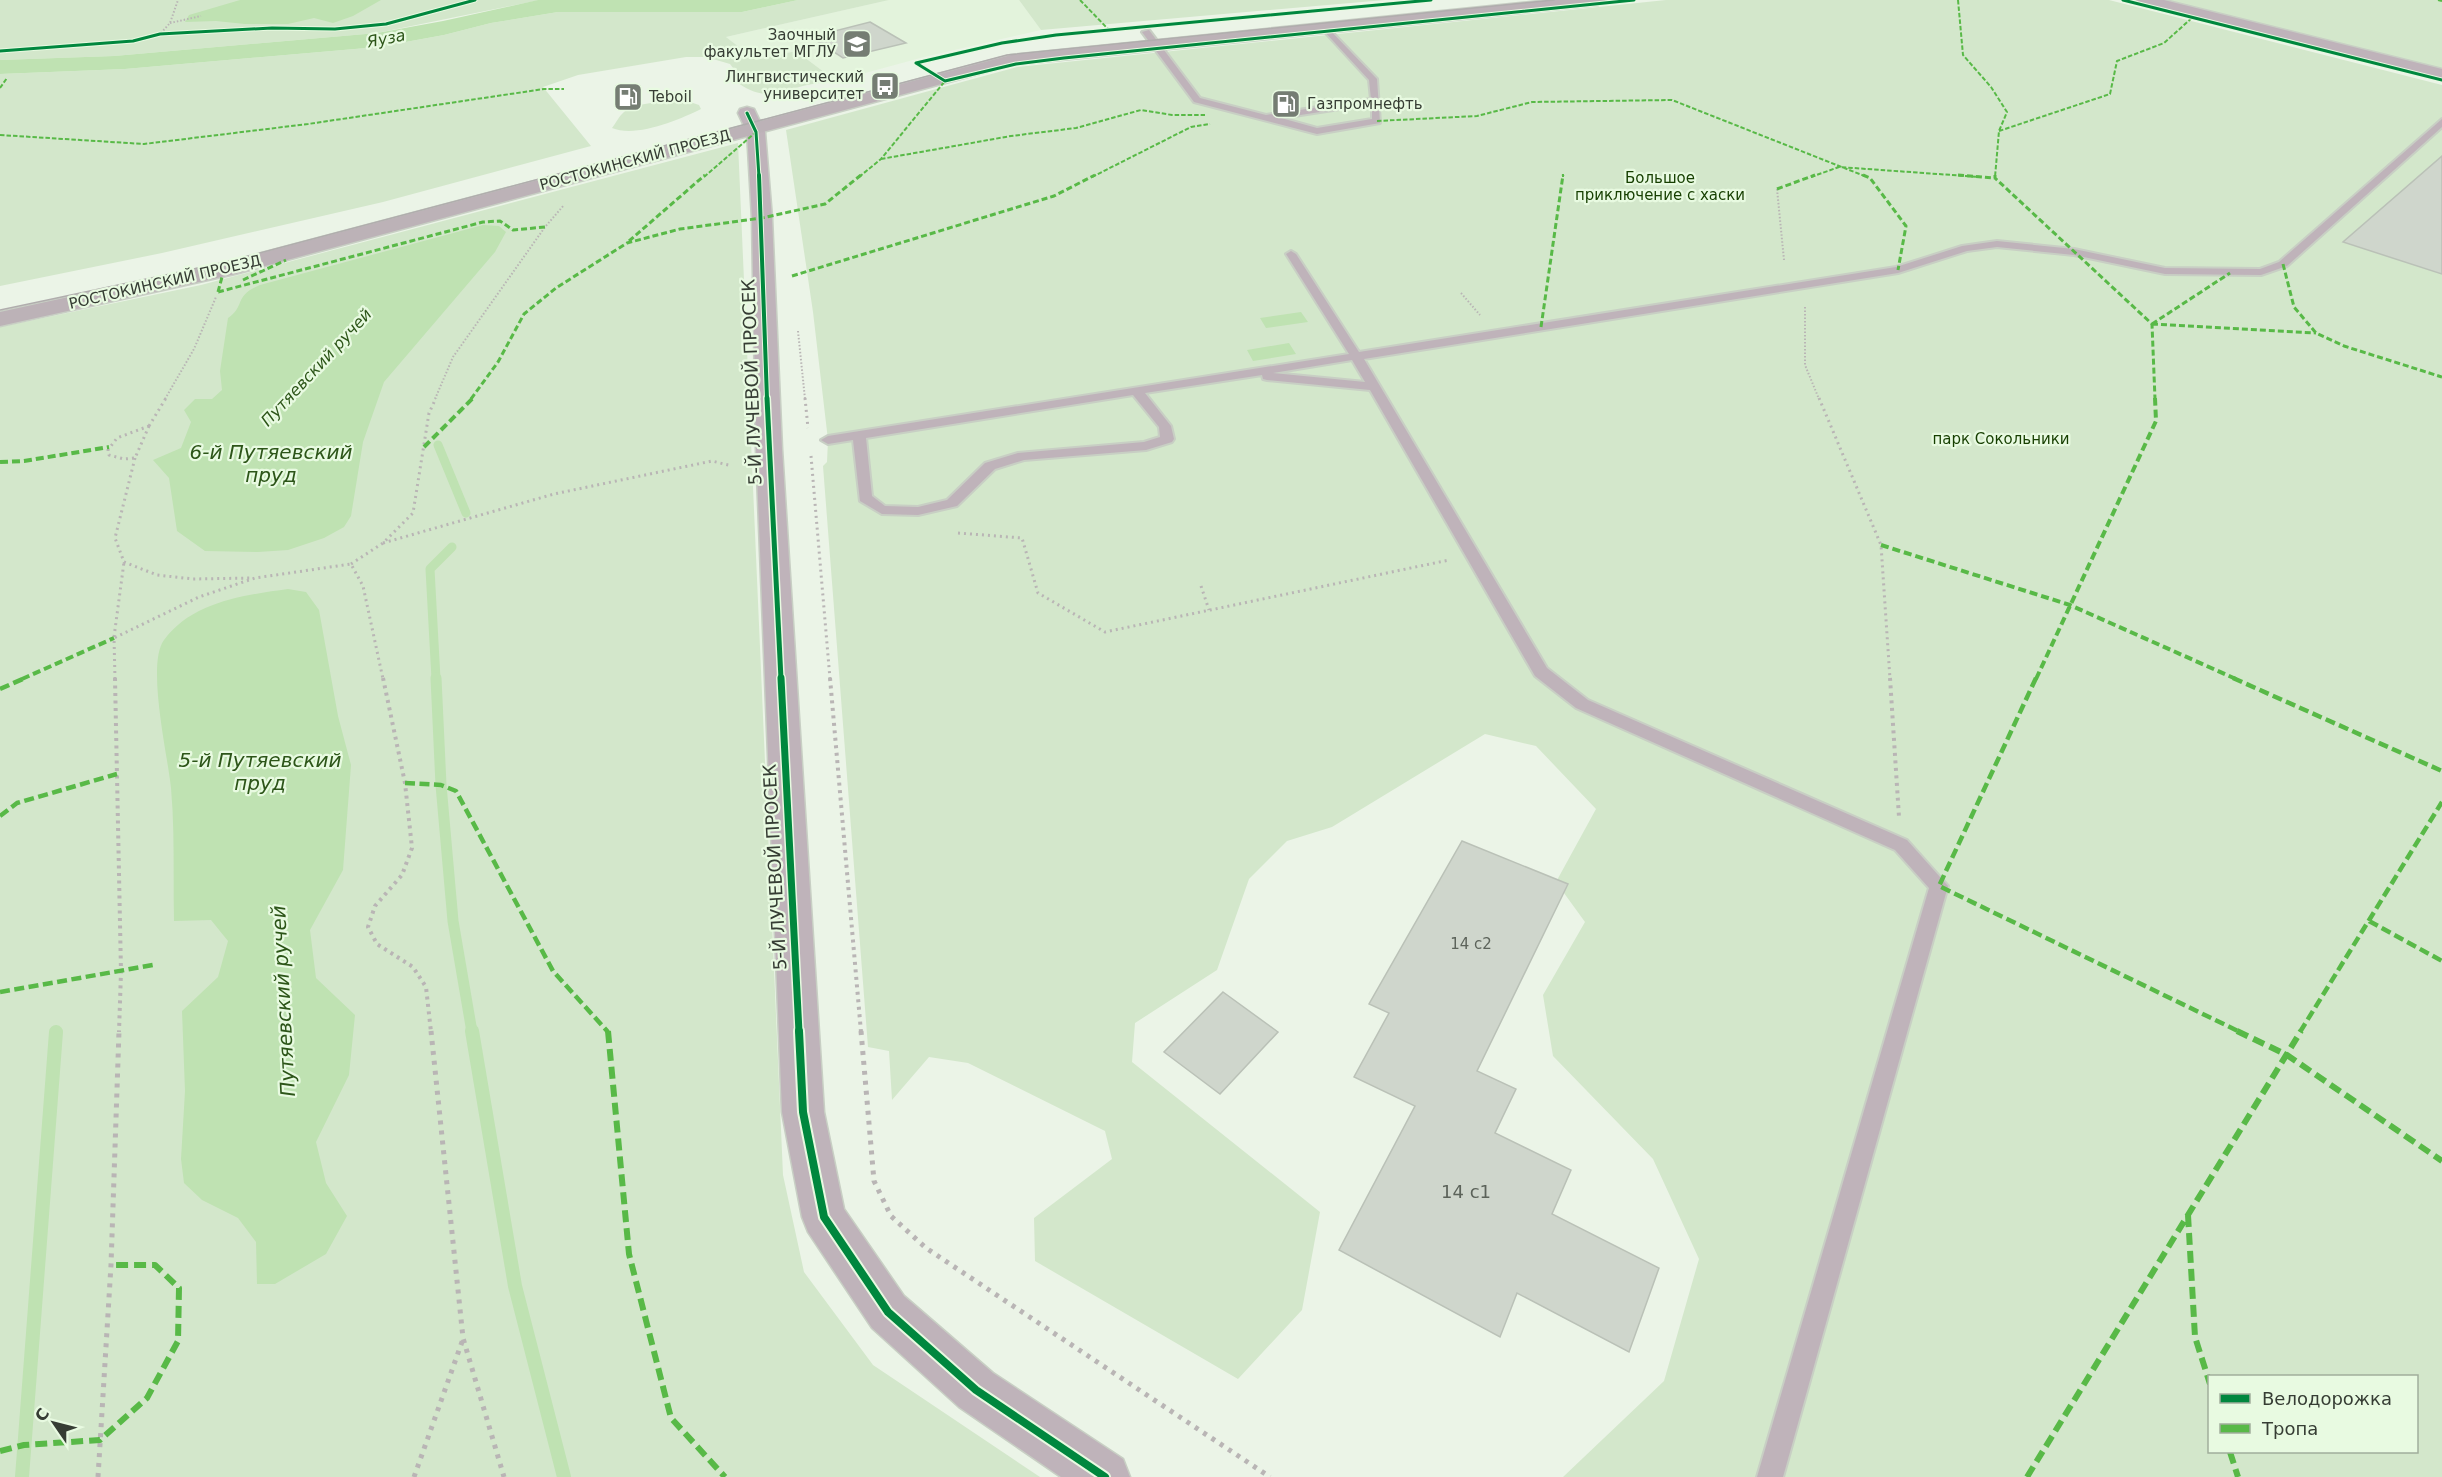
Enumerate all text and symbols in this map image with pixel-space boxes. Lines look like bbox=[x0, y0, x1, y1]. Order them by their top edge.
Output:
water label: Яуза bbox=[364, 25, 407, 52]
place label: Заочный факультет МГЛУ bbox=[704, 26, 836, 61]
school or university icon: Заочный факультет МГЛУ bbox=[841, 28, 873, 60]
place label: Лингвистический университет bbox=[725, 68, 864, 103]
bus stop icon: Лингвистический университет bbox=[869, 70, 901, 102]
fuel station icon: Teboil bbox=[612, 81, 644, 113]
place label: Teboil bbox=[648, 88, 692, 106]
fuel station icon: Газпромнефть bbox=[1270, 88, 1302, 120]
place label: Газпромнефть bbox=[1307, 95, 1423, 113]
street label: РОСТОКИНСКИЙ ПРОЕЗД bbox=[537, 125, 732, 194]
park label: Большое приключение с хаски bbox=[1575, 169, 1745, 204]
street label: РОСТОКИНСКИЙ ПРОЕЗД bbox=[67, 250, 263, 313]
street label: 5-Й ЛУЧЕВОЙ ПРОСЕК bbox=[737, 278, 766, 485]
water label: Путяевский ручей bbox=[257, 305, 376, 430]
park label: парк Сокольники bbox=[1932, 430, 2070, 448]
water label: 6-й Путяевский пруд bbox=[189, 440, 353, 487]
water label: 5-й Путяевский пруд bbox=[178, 748, 342, 795]
street label: 5-Й ЛУЧЕВОЙ ПРОСЕК bbox=[759, 763, 790, 971]
water label: Путяевский ручей bbox=[266, 905, 300, 1097]
house number: 14 с2 bbox=[1450, 935, 1492, 953]
house number: 14 с1 bbox=[1441, 1181, 1491, 1202]
legend bbox=[2208, 1375, 2418, 1453]
text: Велодорожка bbox=[2262, 1388, 2392, 1409]
north arrow bbox=[24, 1393, 84, 1453]
text: С bbox=[31, 1404, 53, 1425]
text: Тропа bbox=[2261, 1418, 2318, 1439]

